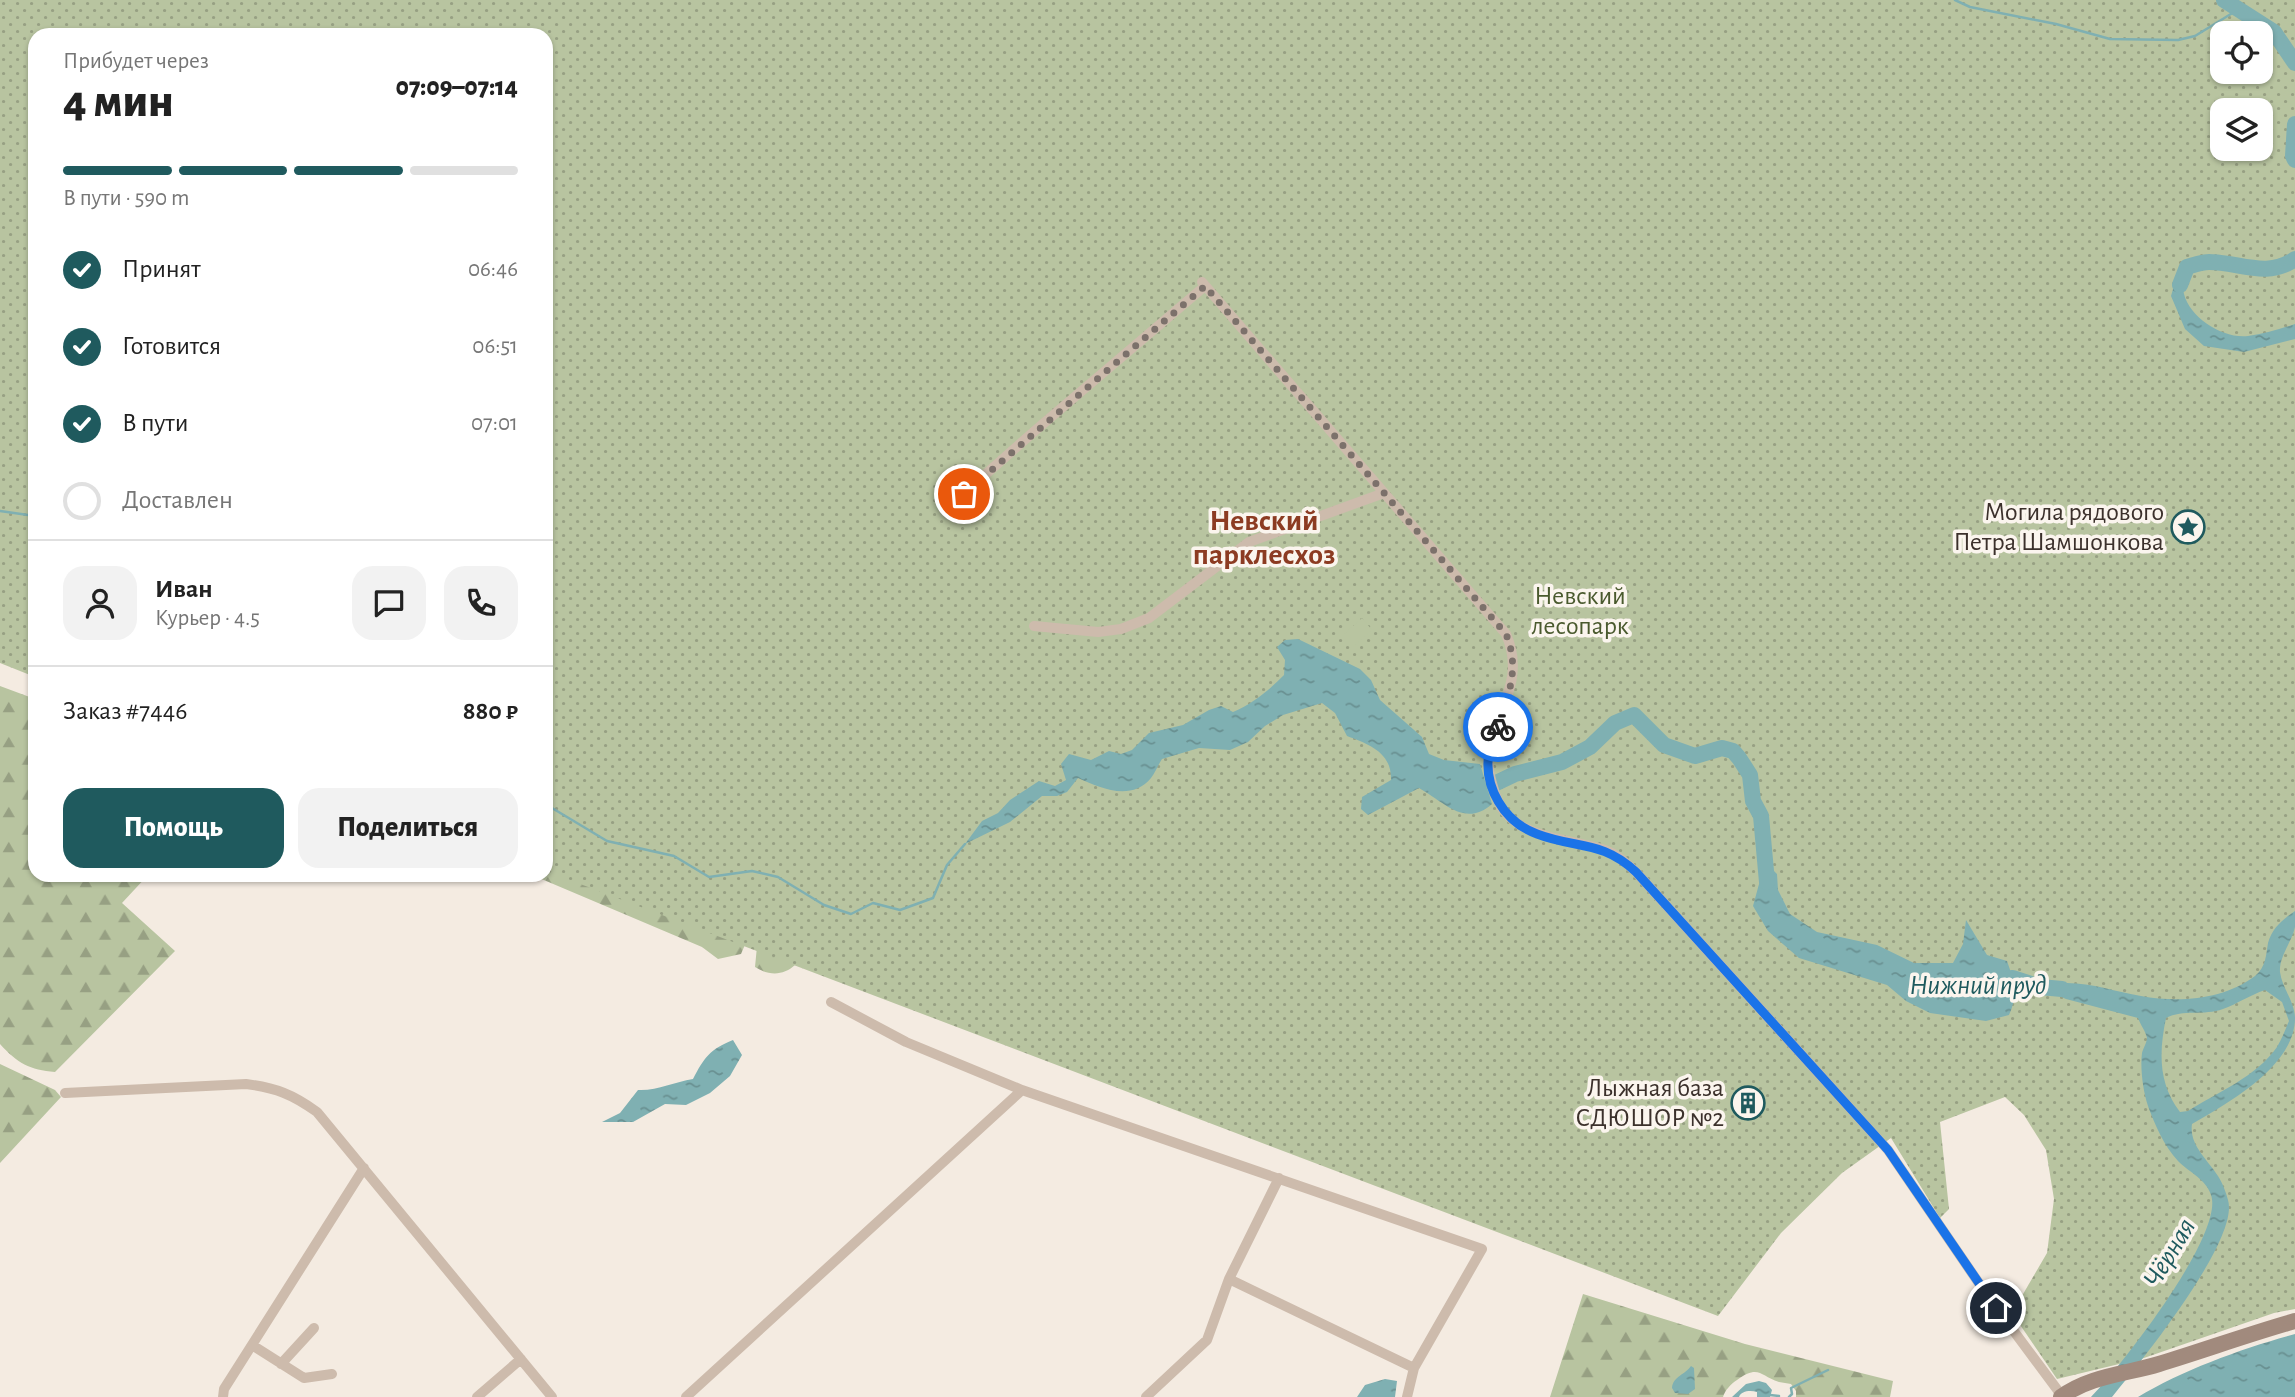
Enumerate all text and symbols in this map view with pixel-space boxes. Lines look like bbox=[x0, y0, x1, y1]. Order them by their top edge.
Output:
map controls bbox=[2210, 21, 2273, 161]
button: locate bbox=[2210, 21, 2273, 84]
text: Прибудет через bbox=[63, 50, 209, 73]
text: 07:09–07:14 bbox=[395, 74, 518, 100]
text: 4 мин bbox=[63, 79, 174, 125]
button: layers bbox=[2210, 98, 2273, 161]
text: В пути · 590 m bbox=[63, 187, 189, 210]
icon: check bbox=[63, 251, 101, 289]
text: Принят bbox=[122, 256, 201, 282]
text: 06:46 bbox=[468, 258, 518, 281]
icon: check bbox=[63, 328, 101, 366]
text: Готовится bbox=[122, 333, 221, 359]
text: 06:51 bbox=[472, 335, 518, 358]
icon: check bbox=[63, 405, 101, 443]
text: В пути bbox=[122, 410, 188, 436]
text: 07:01 bbox=[471, 412, 518, 435]
pin bbox=[934, 464, 994, 524]
icon: bag bbox=[945, 475, 983, 513]
text: Доставлен bbox=[122, 487, 233, 513]
place label: Могила рядового Петра Шамшонкова bbox=[1953, 499, 2164, 555]
district label: Невский парклесхоз bbox=[1193, 506, 1335, 570]
place icon: Могила рядового Петра Шамшонкова bbox=[2169, 508, 2207, 546]
button: person bbox=[63, 566, 137, 640]
button: chat bbox=[352, 566, 426, 640]
button: phone bbox=[444, 566, 518, 640]
text: Иван bbox=[155, 576, 213, 602]
park label: Невский лесопарк bbox=[1531, 583, 1629, 639]
text: Курьер · 4.5 bbox=[155, 607, 260, 630]
courier bbox=[1463, 692, 1533, 762]
text: Заказ #7446 bbox=[63, 698, 187, 724]
text: 880 ₽ bbox=[463, 698, 518, 724]
icon: bike bbox=[1479, 708, 1517, 746]
button: Помощь bbox=[63, 788, 284, 868]
button: Поделиться bbox=[298, 788, 518, 868]
water label: Нижний пруд bbox=[1909, 972, 2047, 1000]
place label: Лыжная база СДЮШОР №2 bbox=[1576, 1075, 1724, 1131]
building icon: Лыжная база СДЮШОР №2 bbox=[1729, 1084, 1767, 1122]
water label: Чёрная bbox=[2139, 1214, 2201, 1292]
pin bbox=[1966, 1278, 2026, 1338]
icon: home bbox=[1977, 1289, 2015, 1327]

